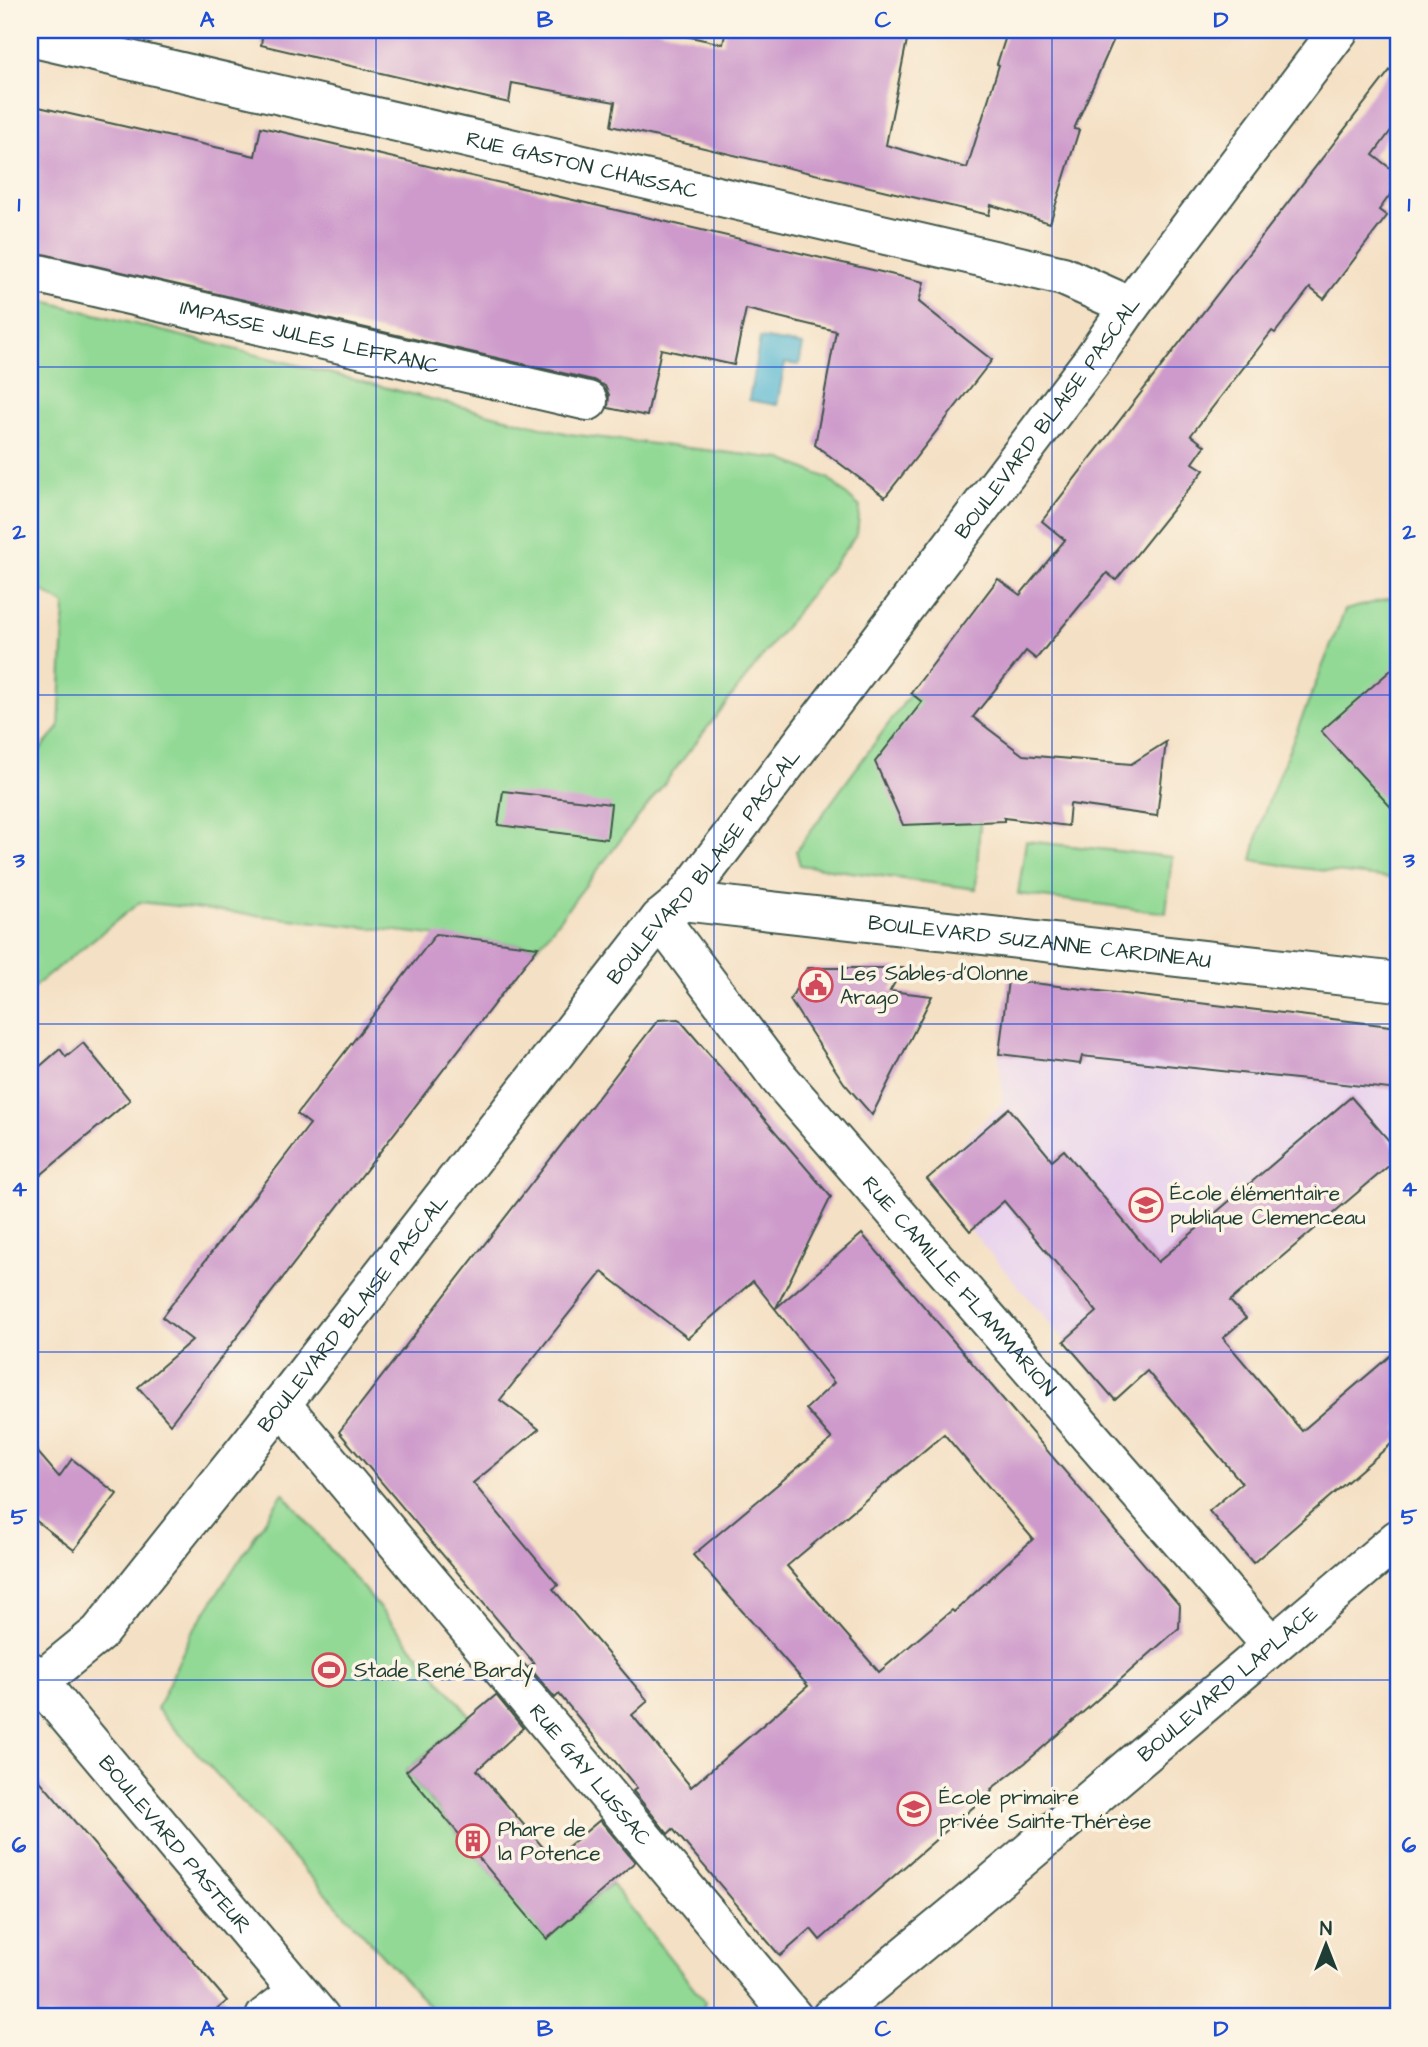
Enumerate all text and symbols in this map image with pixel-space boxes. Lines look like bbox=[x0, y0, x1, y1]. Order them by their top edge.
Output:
text: A bbox=[200, 4, 215, 36]
text: B bbox=[537, 4, 554, 36]
text: C bbox=[875, 4, 892, 36]
text: D bbox=[1214, 4, 1229, 36]
street label: RUE GASTON CHAISSAC bbox=[463, 124, 701, 206]
text: 1 bbox=[18, 188, 21, 220]
text: 1 bbox=[1408, 188, 1411, 220]
street label: BOULEVARD BLAISE PASCAL bbox=[948, 290, 1148, 545]
street label: IMPASSE JULES LEFRANC bbox=[177, 293, 442, 381]
text: 2 bbox=[11, 516, 26, 548]
text: 2 bbox=[1401, 516, 1416, 548]
street label: BOULEVARD BLAISE PASCAL bbox=[600, 743, 808, 991]
text: 3 bbox=[12, 844, 25, 876]
text: 3 bbox=[1402, 844, 1415, 876]
street label: BOULEVARD SUZANNE CARDINEAU bbox=[867, 908, 1213, 976]
place label: Les Sables-d'Olonne Arago bbox=[840, 959, 1028, 1014]
public building icon: Les Sables-d'Olonne Arago bbox=[797, 966, 835, 1004]
street label: RUE CAMILLE FLAMMARION bbox=[856, 1170, 1063, 1403]
text: 4 bbox=[11, 1173, 27, 1205]
text: 4 bbox=[1401, 1173, 1417, 1205]
place label: École élémentaire publique Clemenceau bbox=[1170, 1179, 1366, 1233]
school or university icon: École élémentaire publique Clemenceau bbox=[1127, 1186, 1165, 1224]
street label: BOULEVARD BLAISE PASCAL bbox=[251, 1187, 456, 1438]
text: 5 bbox=[11, 1501, 28, 1533]
text: 5 bbox=[1401, 1501, 1418, 1533]
street label: BOULEVARD LAPLACE bbox=[1131, 1599, 1325, 1769]
sports icon: Stade René Bardy bbox=[310, 1651, 348, 1689]
place label: Stade René Bardy bbox=[354, 1656, 534, 1687]
street label: RUE GAY LUSSAC bbox=[522, 1698, 658, 1852]
street label: BOULEVARD PASTEUR bbox=[92, 1749, 258, 1940]
place label: École primaire privée Sainte-Thérèse bbox=[939, 1783, 1151, 1837]
school or university icon: École primaire privée Sainte-Thérèse bbox=[895, 1790, 933, 1828]
place label: Phare de la Potence bbox=[498, 1815, 601, 1868]
building icon: Phare de la Potence bbox=[454, 1822, 492, 1860]
text: 6 bbox=[12, 1829, 27, 1861]
text: 6 bbox=[1402, 1829, 1417, 1861]
north arrow bbox=[1292, 1910, 1362, 1980]
text: N bbox=[1320, 1916, 1332, 1943]
text: A bbox=[200, 2013, 215, 2045]
text: B bbox=[537, 2013, 554, 2045]
text: C bbox=[875, 2013, 892, 2045]
text: D bbox=[1214, 2013, 1229, 2045]

